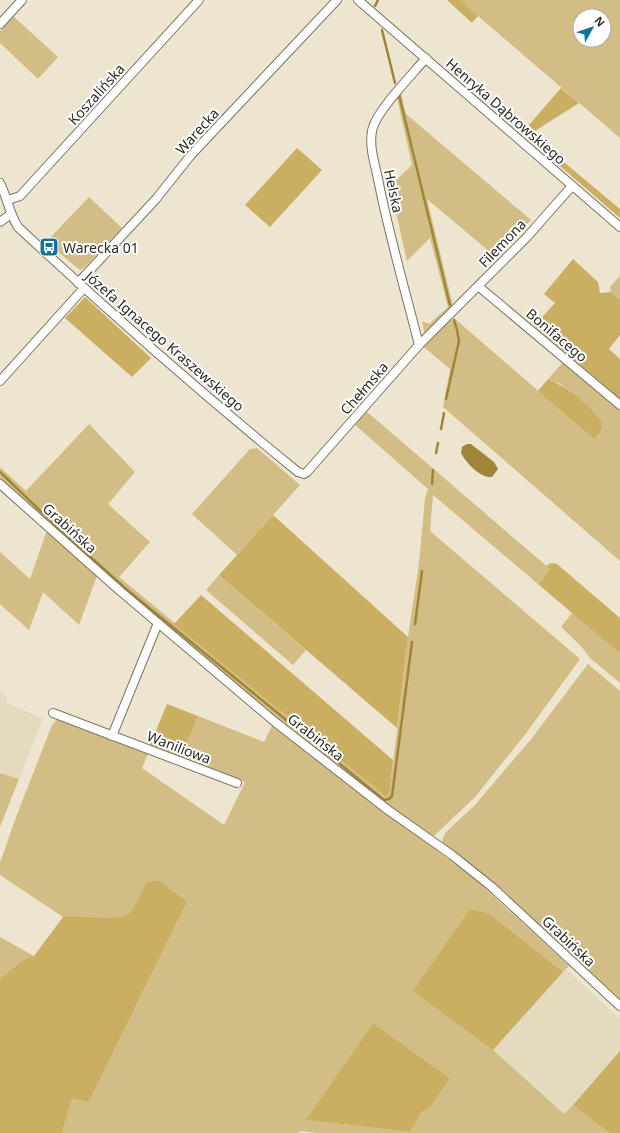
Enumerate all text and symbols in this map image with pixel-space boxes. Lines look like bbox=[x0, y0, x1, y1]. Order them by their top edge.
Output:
north arrow bbox=[572, 8, 612, 48]
text: N bbox=[591, 13, 609, 30]
street label: Henryka Dąbrowskiego bbox=[442, 54, 570, 168]
street label: Koszalińska bbox=[63, 59, 129, 129]
street label: Warecka bbox=[171, 104, 223, 158]
street label: Helska bbox=[380, 168, 408, 214]
street label: Filemona bbox=[474, 215, 530, 271]
bus stop icon: Warecka 01 bbox=[38, 236, 60, 258]
place label: Warecka 01 bbox=[63, 238, 139, 257]
street label: Józefa Ignacego Kraszewskiego bbox=[80, 265, 249, 415]
street label: Bonifacego bbox=[522, 304, 592, 366]
street label: Chełmska bbox=[336, 358, 392, 418]
street label: Grabińska bbox=[39, 499, 101, 557]
street label: Grabińska bbox=[284, 709, 348, 765]
street label: Waniliowa bbox=[144, 726, 214, 768]
street label: Grabińska bbox=[538, 911, 600, 971]

